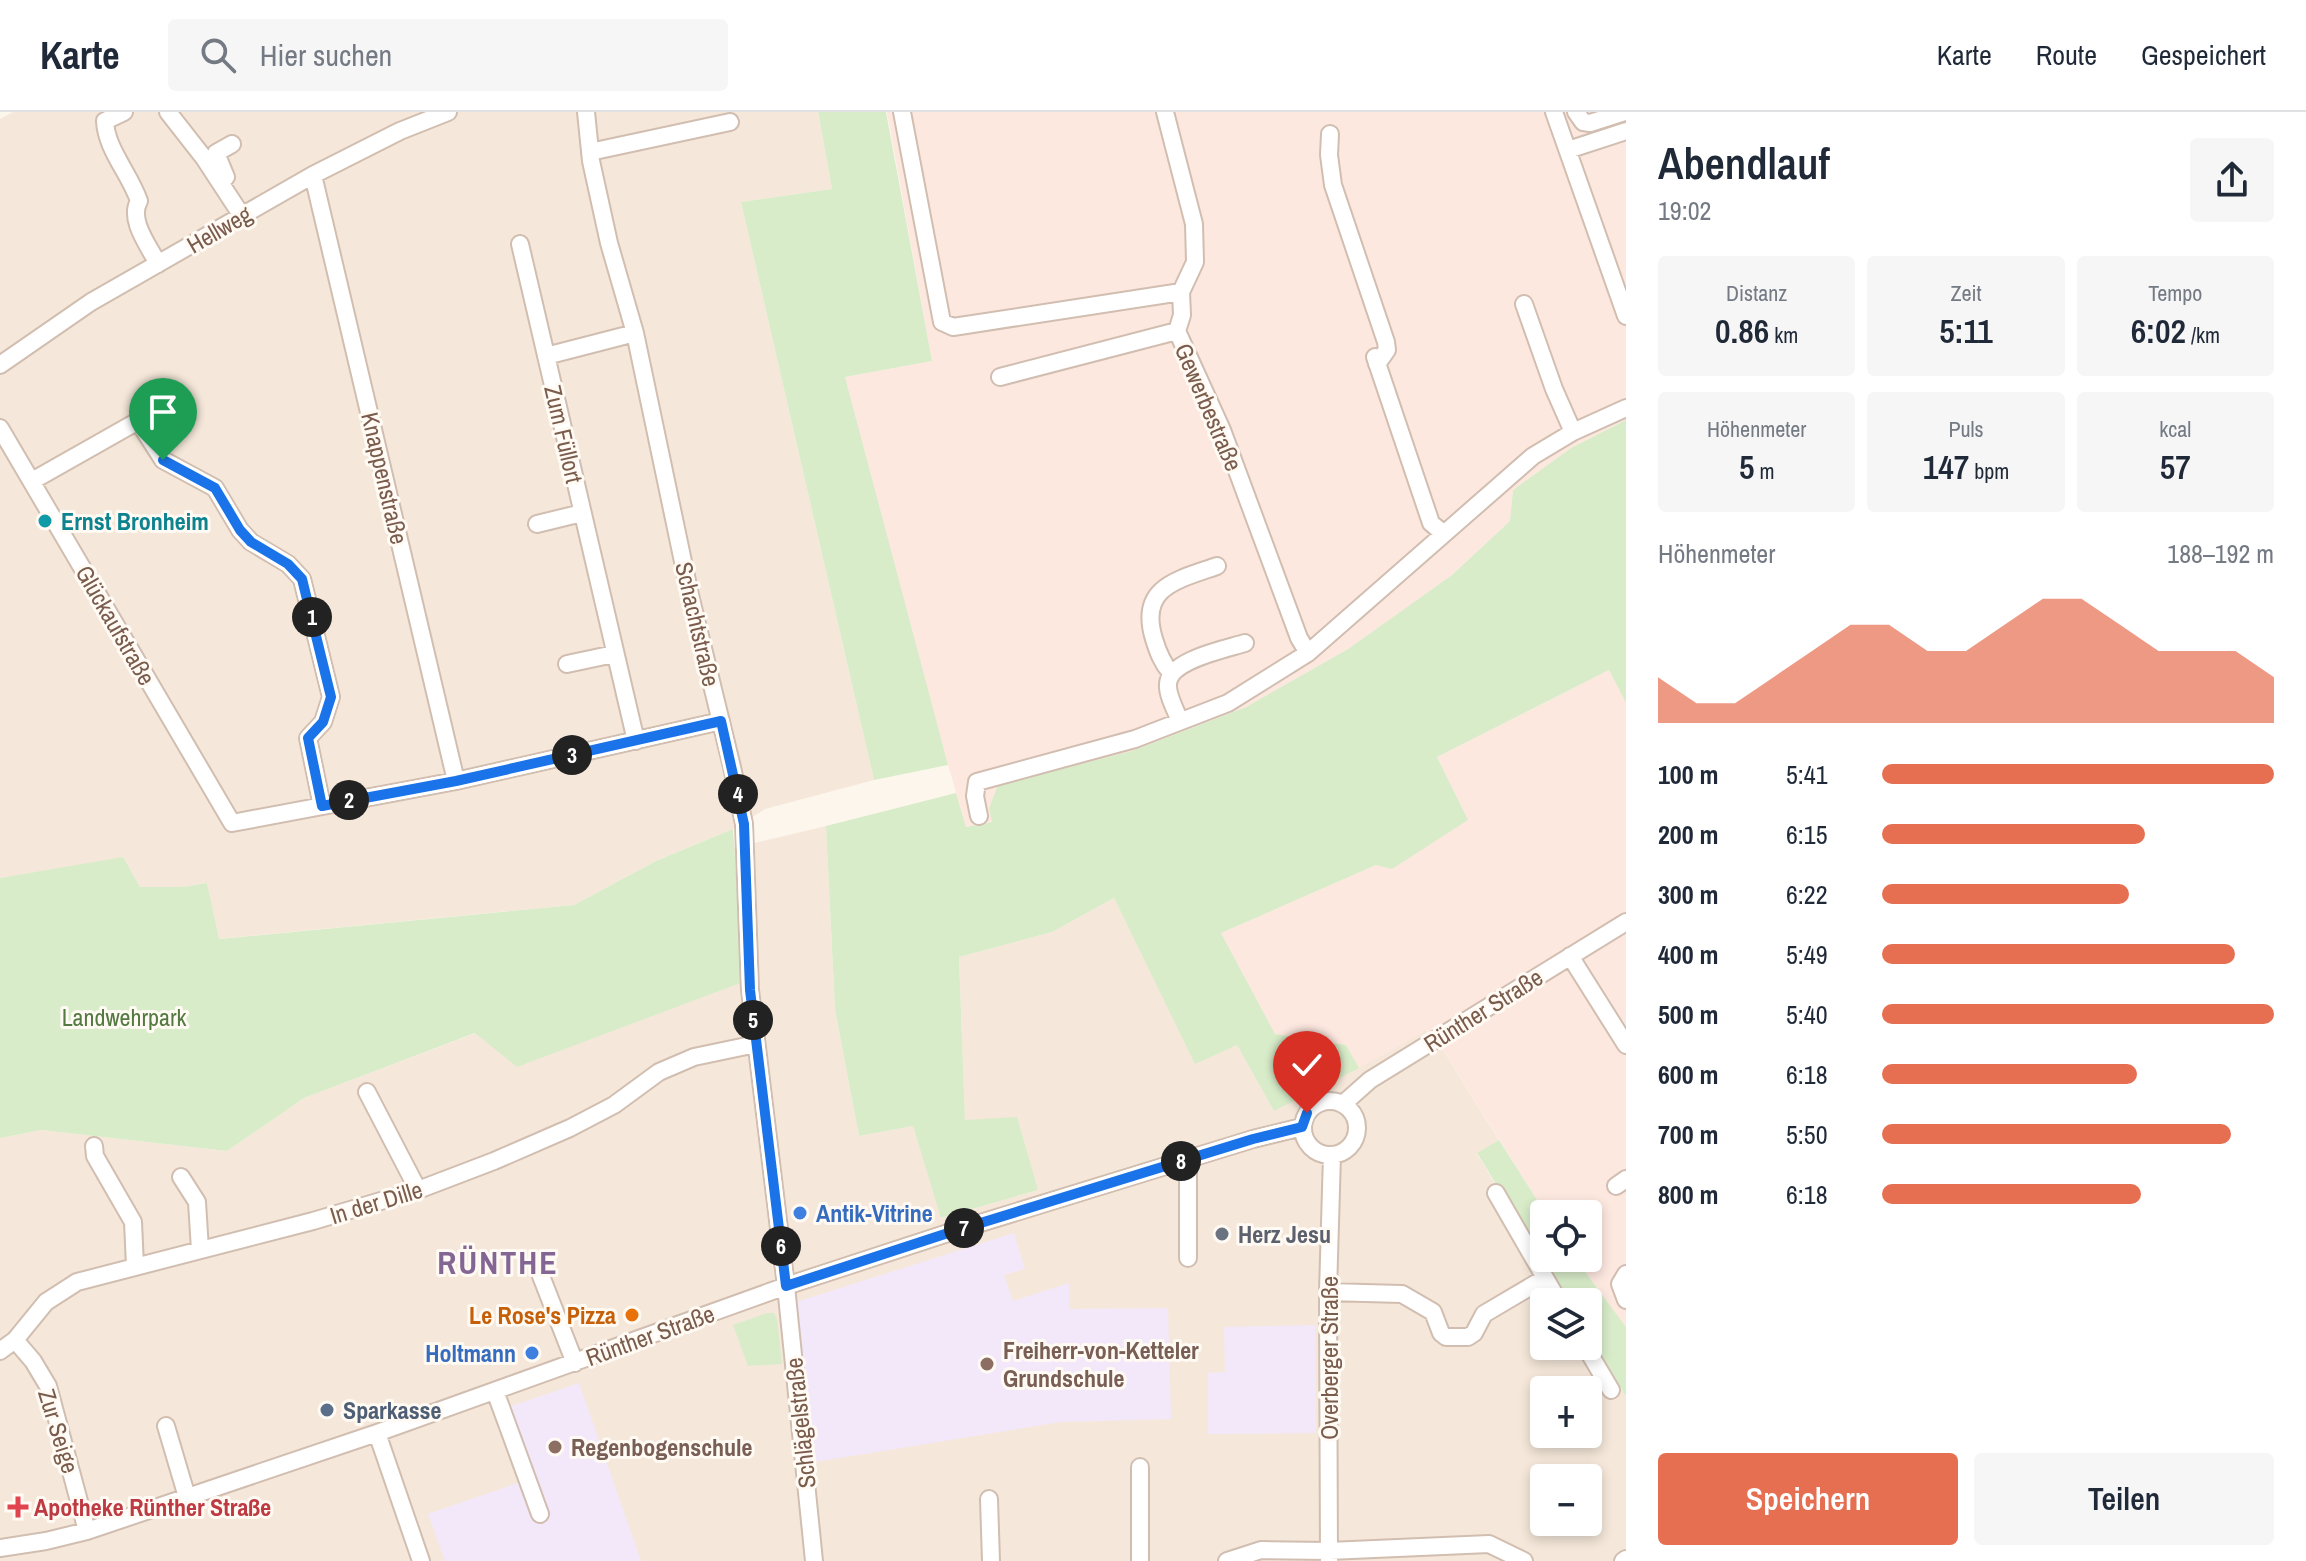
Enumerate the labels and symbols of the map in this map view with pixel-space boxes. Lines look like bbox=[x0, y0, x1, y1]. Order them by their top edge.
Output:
street label: Hellweg bbox=[181, 198, 257, 260]
street label: Gewerbestraße bbox=[1168, 338, 1250, 476]
pin bbox=[129, 378, 197, 460]
street label: Zum Füllort bbox=[537, 382, 591, 487]
street label: Knappenstraße bbox=[354, 409, 416, 547]
place label: Ernst Bronheim bbox=[61, 505, 209, 537]
marker: Ernst Bronheim bbox=[36, 512, 54, 530]
street label: Glückaufstraße bbox=[69, 559, 163, 691]
street label: Schachtstraße bbox=[668, 559, 728, 689]
pin: 1 bbox=[292, 597, 332, 637]
pin: 3 bbox=[552, 735, 592, 775]
pin: 4 bbox=[718, 774, 758, 814]
pin: 2 bbox=[329, 780, 369, 820]
street label: Rünther Straße bbox=[1417, 961, 1549, 1059]
pin: 5 bbox=[733, 1000, 773, 1040]
park label: Landwehrpark bbox=[62, 1001, 187, 1033]
pin bbox=[1273, 1031, 1341, 1113]
pin: 8 bbox=[1161, 1141, 1201, 1181]
street label: In der Dille bbox=[326, 1173, 426, 1231]
place label: Antik-Vitrine bbox=[816, 1197, 933, 1229]
marker: Antik-Vitrine bbox=[791, 1204, 809, 1222]
pin: 7 bbox=[944, 1208, 984, 1248]
place label: Herz Jesu bbox=[1238, 1218, 1331, 1250]
marker: Herz Jesu bbox=[1213, 1225, 1231, 1243]
pin: 6 bbox=[761, 1226, 801, 1266]
district label: RÜNTHE bbox=[437, 1241, 559, 1284]
street label: Overberger Straße bbox=[1313, 1276, 1345, 1440]
street label: Rünther Straße bbox=[581, 1297, 719, 1373]
place label: Le Rose's Pizza bbox=[469, 1299, 616, 1331]
marker: Le Rose's Pizza bbox=[623, 1306, 641, 1324]
place label: Freiherr-von-Ketteler Grundschule bbox=[1003, 1334, 1199, 1394]
place label: Holtmann bbox=[425, 1337, 516, 1369]
marker: Holtmann bbox=[523, 1344, 541, 1362]
marker: Freiherr-von-Ketteler Grundschule bbox=[978, 1355, 996, 1373]
street label: Schlägelstraße bbox=[777, 1356, 823, 1490]
street label: Zur Seige bbox=[31, 1385, 87, 1477]
place label: Sparkasse bbox=[343, 1394, 442, 1426]
marker: Sparkasse bbox=[318, 1401, 336, 1419]
place label: Regenbogenschule bbox=[571, 1431, 753, 1463]
marker: Regenbogenschule bbox=[546, 1438, 564, 1456]
place label: Apotheke Rünther Straße bbox=[34, 1491, 271, 1523]
marker: Apotheke Rünther Straße bbox=[9, 1498, 27, 1516]

